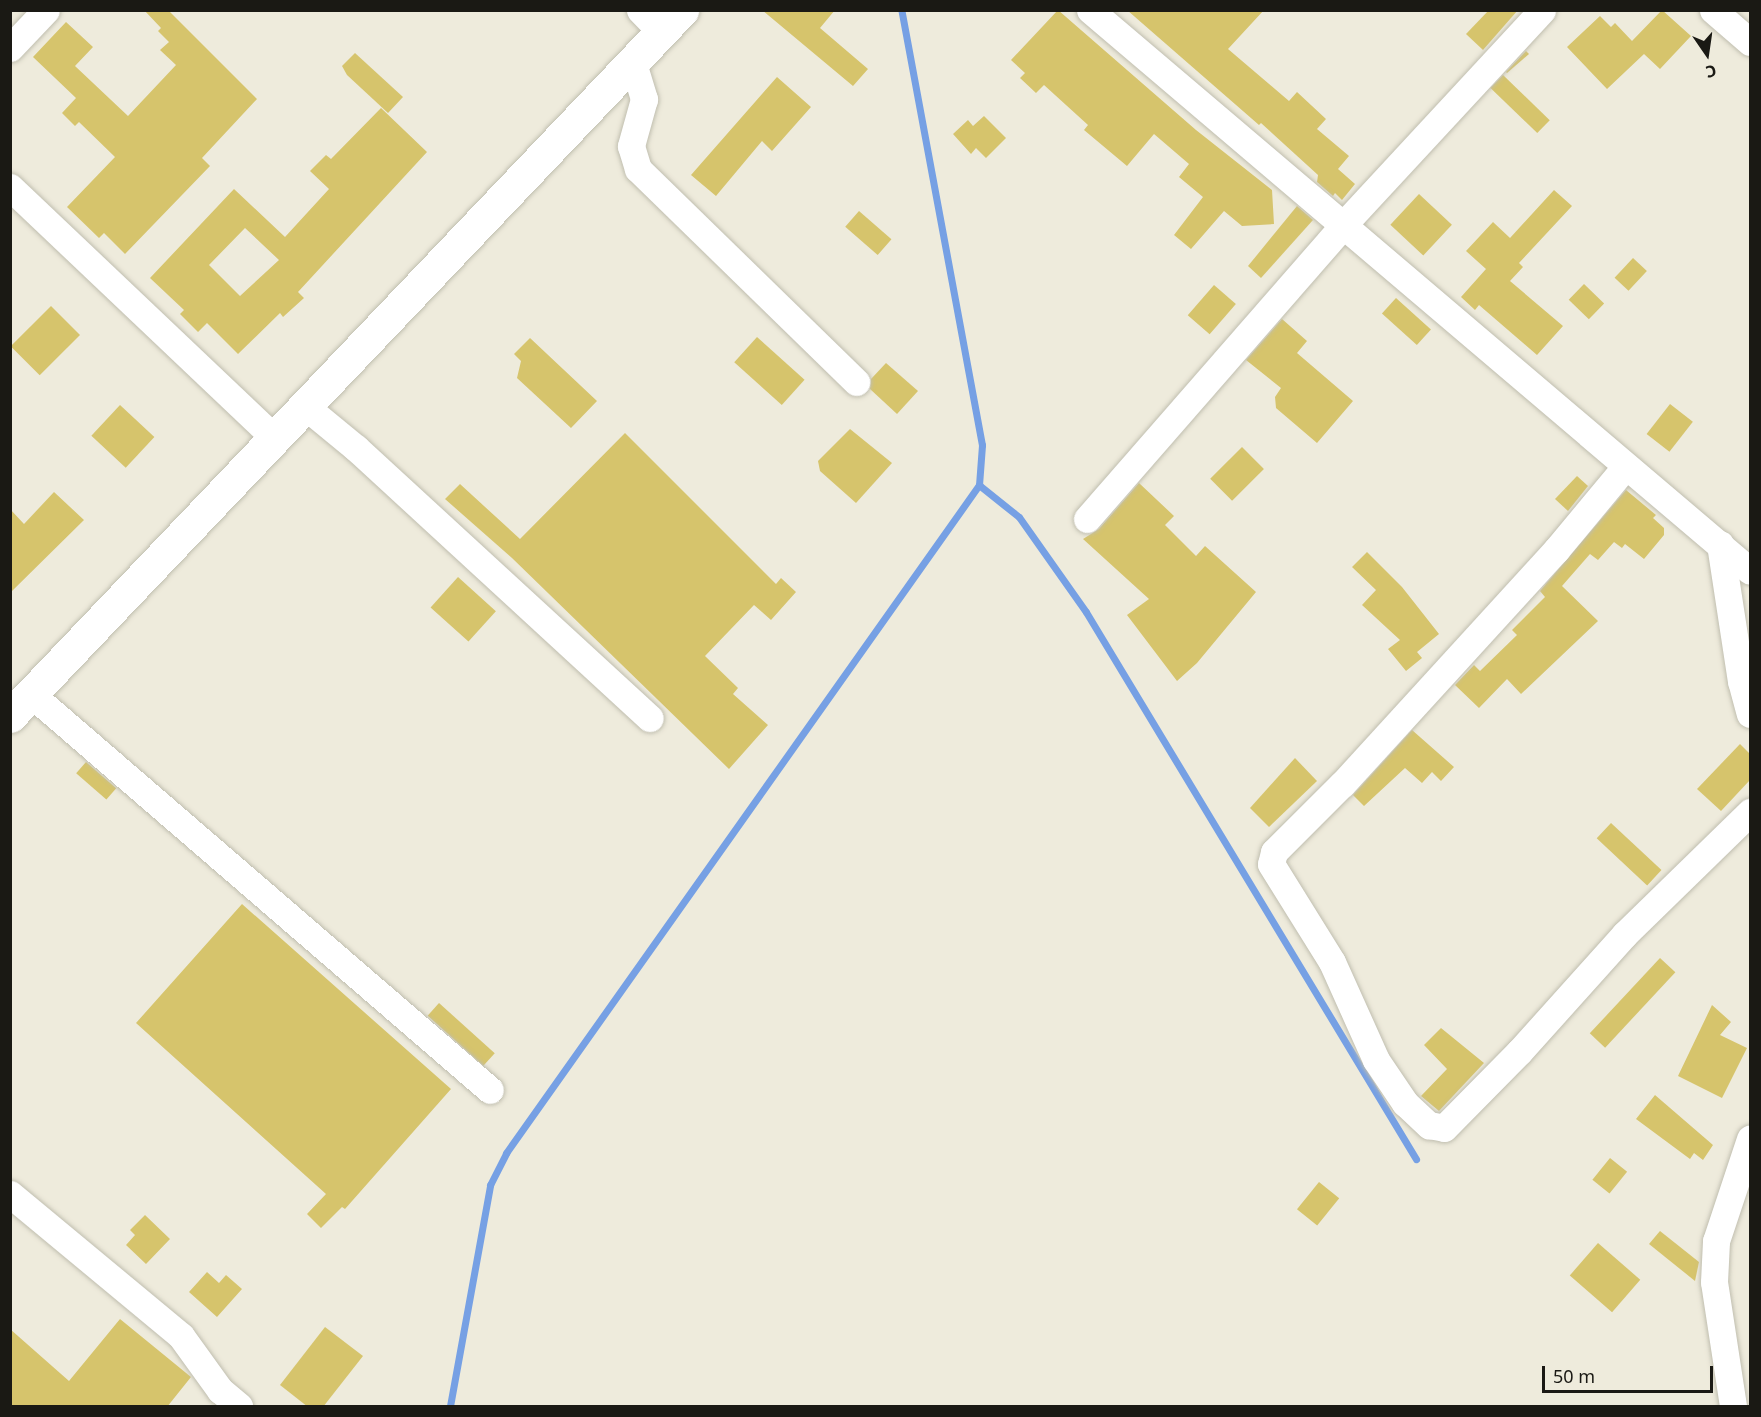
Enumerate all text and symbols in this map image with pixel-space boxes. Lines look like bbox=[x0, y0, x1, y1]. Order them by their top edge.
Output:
north arrow bbox=[1677, 24, 1737, 84]
text: С bbox=[1704, 60, 1719, 83]
scale bar bbox=[1545, 1354, 1716, 1392]
text: 50 m bbox=[1553, 1364, 1595, 1388]

